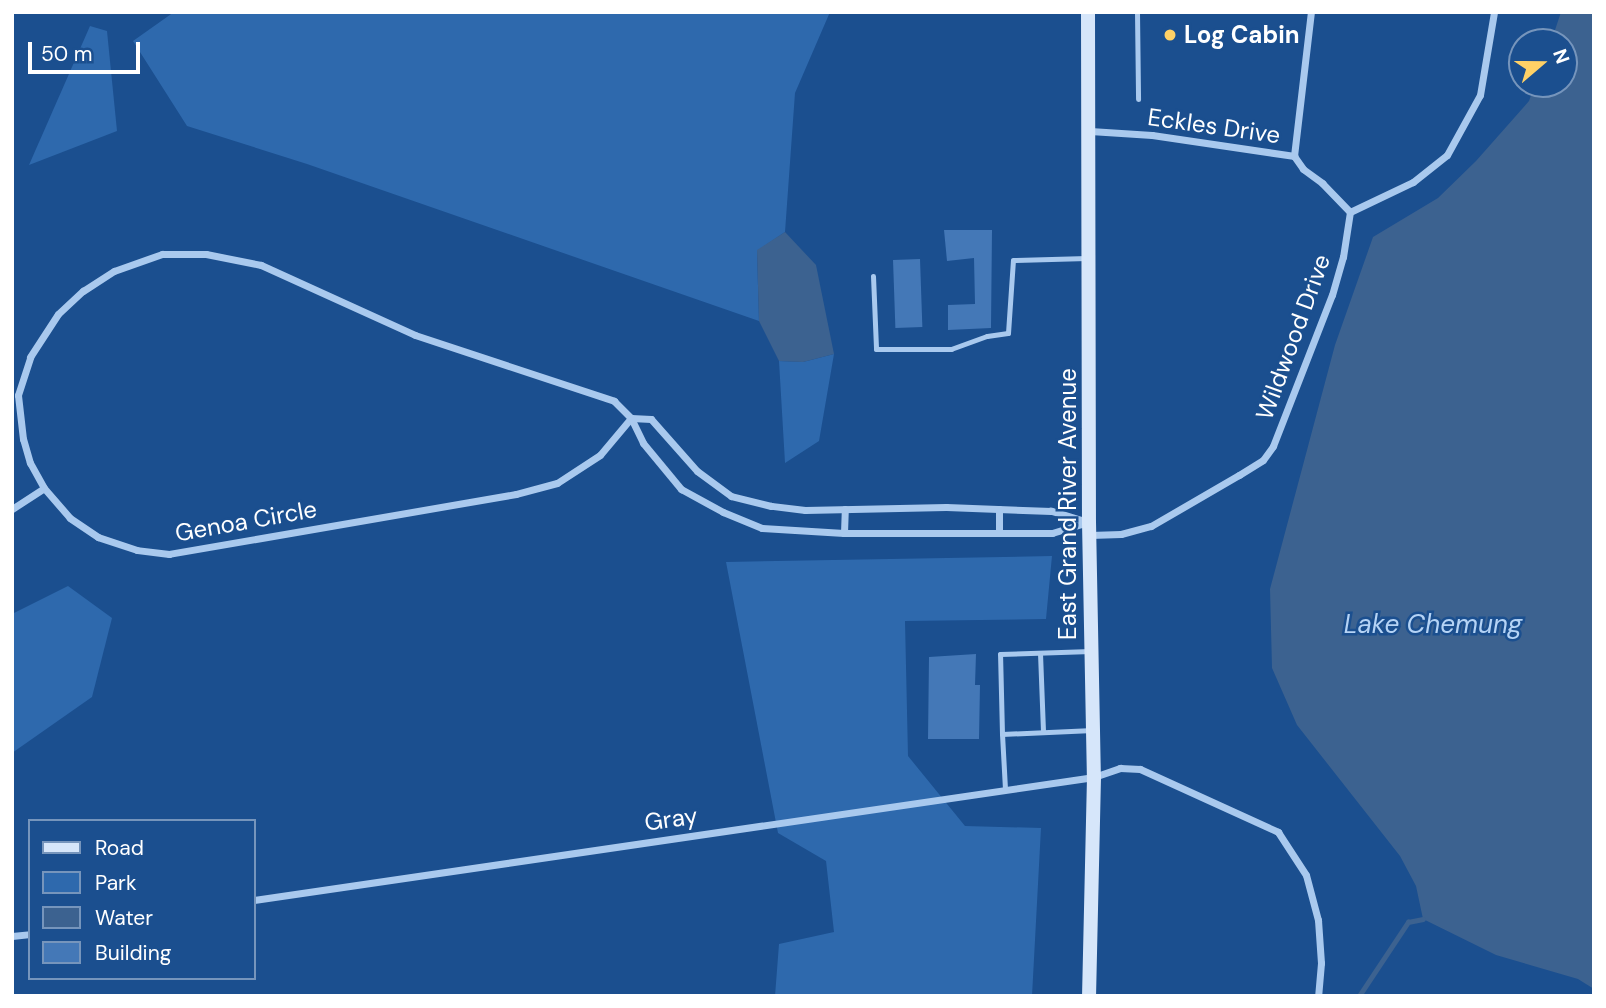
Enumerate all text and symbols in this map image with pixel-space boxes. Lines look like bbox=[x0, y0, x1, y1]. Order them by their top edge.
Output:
place label: Log Cabin bbox=[1184, 21, 1300, 49]
marker: Log Cabin bbox=[1162, 27, 1178, 43]
scale bar bbox=[32, 28, 144, 72]
north arrow bbox=[1508, 28, 1578, 98]
text: 50 m bbox=[41, 40, 92, 68]
text: N bbox=[1547, 46, 1575, 67]
street label: Eckles Drive bbox=[1146, 102, 1282, 150]
street label: Wildwood Drive bbox=[1250, 250, 1336, 424]
street label: East Grand River Avenue bbox=[1054, 368, 1082, 640]
street label: Genoa Circle bbox=[173, 494, 319, 548]
water label: Lake Chemung bbox=[1344, 609, 1522, 641]
street label: Gray bbox=[643, 801, 699, 837]
legend bbox=[28, 819, 256, 980]
text: Road bbox=[95, 834, 144, 862]
text: Park bbox=[95, 869, 136, 897]
text: Water bbox=[95, 904, 153, 932]
text: Building bbox=[95, 939, 171, 967]

